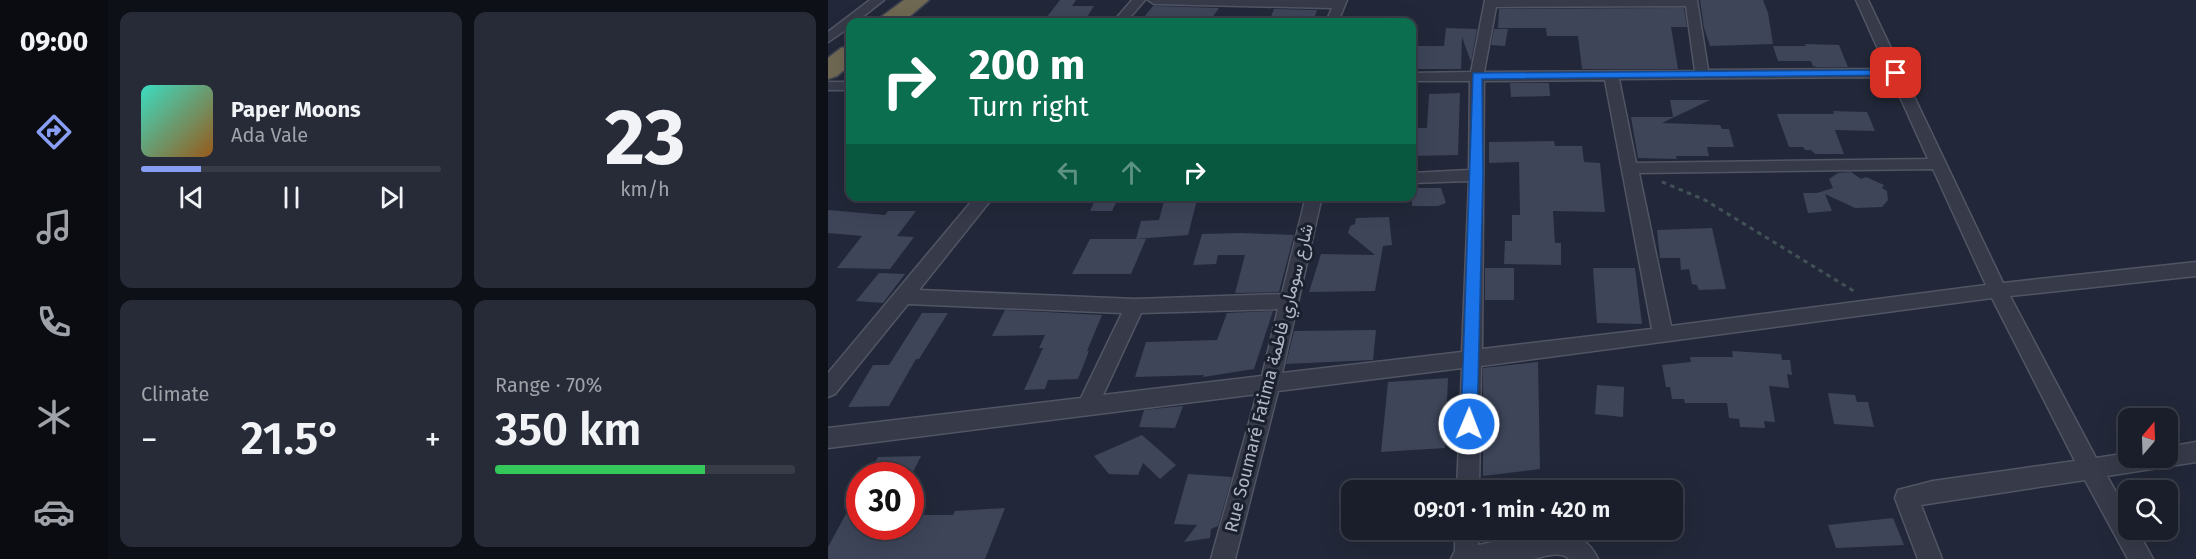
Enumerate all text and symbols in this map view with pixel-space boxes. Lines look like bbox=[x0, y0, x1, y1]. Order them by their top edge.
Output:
text: 09:00 bbox=[20, 26, 88, 58]
text: 200 m bbox=[969, 40, 1085, 90]
icon: right bbox=[870, 42, 948, 120]
pin bbox=[1870, 47, 1921, 98]
icon: arrive bbox=[1879, 56, 1912, 89]
text: 23 bbox=[605, 91, 685, 185]
text: Turn right bbox=[969, 91, 1089, 123]
text: Paper Moons bbox=[231, 96, 361, 123]
icon: directions bbox=[33, 111, 75, 153]
text: Ada Vale bbox=[231, 123, 308, 147]
icon: left bbox=[1052, 156, 1085, 189]
icon: ahead bbox=[1115, 156, 1148, 189]
icon: right bbox=[1178, 156, 1211, 189]
text: km/h bbox=[620, 177, 670, 201]
icon: previous bbox=[175, 181, 208, 214]
icon: pause bbox=[275, 181, 308, 214]
icon: next bbox=[375, 181, 408, 214]
icon: music bbox=[33, 206, 75, 248]
street label: Rue Soumaré Fatima شارع سوماري فاطمة bbox=[1220, 221, 1322, 536]
icon: phone bbox=[33, 301, 75, 343]
text: Range · 70% bbox=[495, 373, 602, 397]
text: Climate bbox=[141, 382, 209, 406]
position arrow bbox=[1437, 392, 1501, 456]
icon: climate bbox=[33, 396, 75, 438]
text: 350 km bbox=[495, 403, 641, 457]
north arrow bbox=[2118, 408, 2178, 468]
map controls bbox=[2118, 408, 2178, 540]
text: 21.5° bbox=[241, 412, 341, 466]
text: − bbox=[141, 420, 158, 460]
text: + bbox=[425, 420, 441, 460]
speed limit sign: 30 bbox=[846, 462, 924, 540]
button: search bbox=[2118, 480, 2178, 540]
icon: car bbox=[33, 491, 75, 533]
text: 09:01 · 1 min · 420 m bbox=[1413, 496, 1611, 523]

